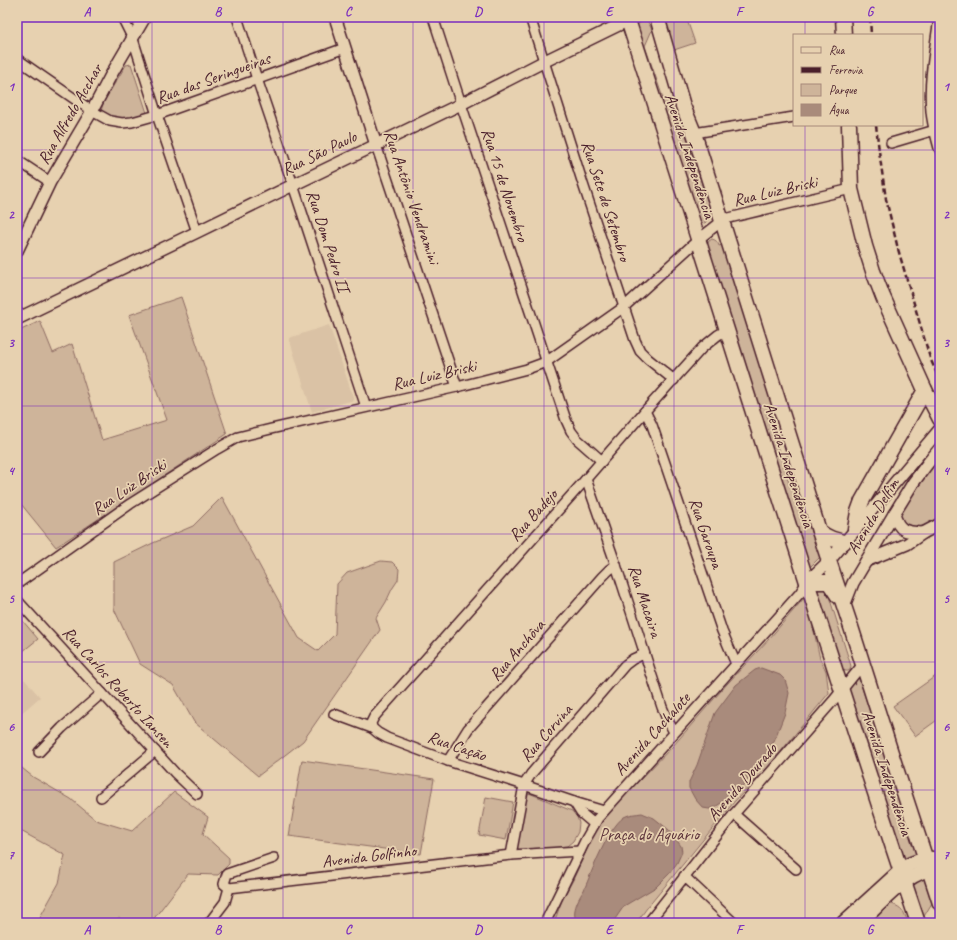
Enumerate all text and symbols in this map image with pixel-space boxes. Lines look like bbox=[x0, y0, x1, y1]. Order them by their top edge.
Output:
text: A bbox=[84, 4, 92, 20]
text: B bbox=[215, 4, 223, 20]
text: C bbox=[345, 4, 353, 20]
text: D bbox=[474, 4, 483, 20]
text: E bbox=[606, 4, 615, 20]
text: F bbox=[736, 4, 745, 20]
text: G bbox=[867, 4, 875, 20]
legend bbox=[793, 34, 923, 126]
text: Rua bbox=[829, 42, 846, 58]
street label: Rua das Seringueiras bbox=[153, 47, 275, 108]
street label: Rua Alfredo Acchar bbox=[33, 58, 108, 168]
text: Ferrovia bbox=[829, 62, 863, 78]
text: 1 bbox=[8, 79, 16, 95]
text: 1 bbox=[943, 79, 951, 95]
text: Parque bbox=[829, 82, 858, 98]
street label: Avenida Independência bbox=[660, 91, 720, 222]
text: Água bbox=[829, 102, 850, 118]
street label: Rua São Paulo bbox=[278, 125, 361, 180]
street label: Rua 15 de Novembro bbox=[477, 126, 534, 245]
street label: Rua Antônio Vendramini bbox=[379, 127, 446, 269]
street label: Rua Sete de Setembro bbox=[577, 138, 636, 266]
street label: Rua Luiz Briski bbox=[731, 171, 822, 211]
street label: Rua Dom Pedro II bbox=[302, 188, 356, 298]
text: 2 bbox=[8, 207, 15, 223]
text: 2 bbox=[943, 207, 950, 223]
text: 3 bbox=[8, 335, 15, 351]
text: 3 bbox=[943, 335, 950, 351]
street label: Rua Luiz Briski bbox=[390, 355, 481, 395]
street label: Avenida Independência bbox=[759, 400, 819, 531]
street label: Rua Luiz Briski bbox=[88, 453, 173, 520]
text: 4 bbox=[8, 463, 16, 479]
text: 4 bbox=[943, 463, 951, 479]
street label: Avenida Delfim bbox=[842, 473, 905, 558]
street label: Rua Badejo bbox=[504, 483, 563, 546]
street label: Rua Garoupa bbox=[684, 495, 728, 573]
street label: Rua Macaira bbox=[623, 562, 667, 642]
text: 5 bbox=[8, 591, 15, 607]
text: 5 bbox=[943, 591, 950, 607]
street label: Rua Anchôva bbox=[485, 614, 550, 685]
street label: Rua Carlos Roberto Iansen bbox=[58, 622, 179, 753]
street label: Avenida Cachalote bbox=[609, 687, 696, 780]
street label: Rua Corvina bbox=[515, 699, 577, 766]
street label: Avenida Independência bbox=[857, 708, 917, 839]
text: 6 bbox=[8, 719, 15, 735]
text: 6 bbox=[943, 719, 950, 735]
street label: Rua Cação bbox=[425, 726, 490, 766]
street label: Avenida Dourado bbox=[702, 738, 782, 825]
park label: Praça do Aquário bbox=[599, 824, 701, 845]
street label: Avenida Golfinho bbox=[321, 840, 419, 872]
text: 7 bbox=[8, 847, 15, 863]
text: 7 bbox=[943, 847, 950, 863]
text: A bbox=[84, 922, 92, 938]
text: B bbox=[215, 922, 223, 938]
text: C bbox=[345, 922, 353, 938]
text: D bbox=[474, 922, 483, 938]
text: E bbox=[606, 922, 615, 938]
text: F bbox=[736, 922, 745, 938]
text: G bbox=[867, 922, 875, 938]

